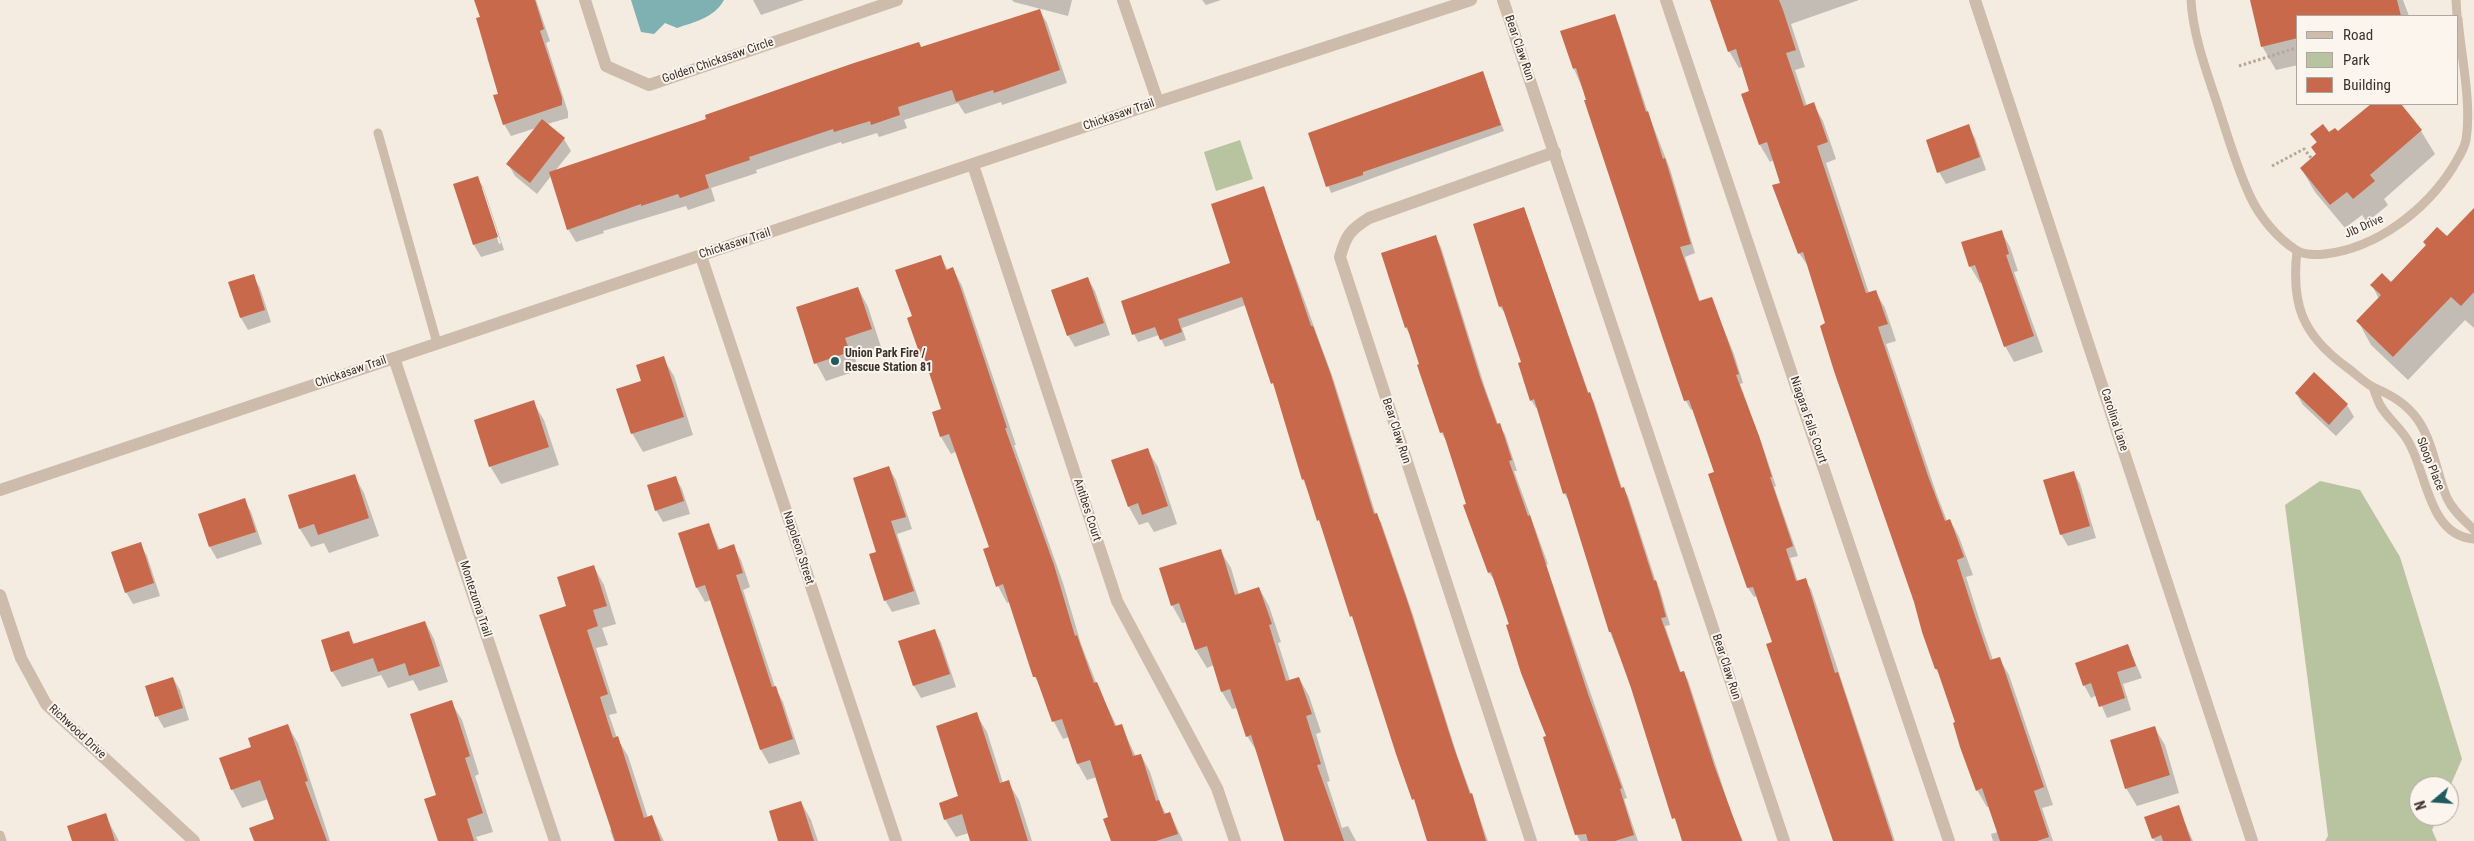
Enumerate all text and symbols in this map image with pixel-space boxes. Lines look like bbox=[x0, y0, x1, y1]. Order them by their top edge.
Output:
street label: Bear Claw Run bbox=[1501, 13, 1537, 83]
legend bbox=[2296, 15, 2459, 105]
text: Road bbox=[2343, 26, 2373, 44]
street label: Golden Chickasaw Circle bbox=[660, 35, 776, 87]
text: Park bbox=[2343, 51, 2370, 69]
text: Building bbox=[2343, 76, 2391, 94]
street label: Chickasaw Trail bbox=[1082, 96, 1156, 134]
street label: Jib Drive bbox=[2342, 212, 2386, 242]
street label: Chickasaw Trail bbox=[697, 226, 773, 262]
place label: Union Park Fire / Rescue Station 81 bbox=[845, 347, 932, 375]
street label: Chickasaw Trail bbox=[314, 353, 388, 391]
marker: Union Park Fire / Rescue Station 81 bbox=[829, 355, 841, 367]
street label: Niagara Falls Court bbox=[1786, 375, 1830, 465]
street label: Carolina Lane bbox=[2097, 387, 2131, 453]
street label: Bear Claw Run bbox=[1379, 396, 1413, 466]
street label: Sloop Place bbox=[2413, 435, 2447, 493]
street label: Antibes Court bbox=[1070, 477, 1104, 543]
street label: Napoleon Street bbox=[779, 510, 817, 586]
street label: Montezuma Trail bbox=[456, 559, 494, 639]
street label: Bear Claw Run bbox=[1709, 632, 1743, 702]
street label: Richwood Drive bbox=[45, 702, 109, 762]
north arrow bbox=[2409, 776, 2459, 826]
text: N bbox=[2412, 799, 2430, 812]

